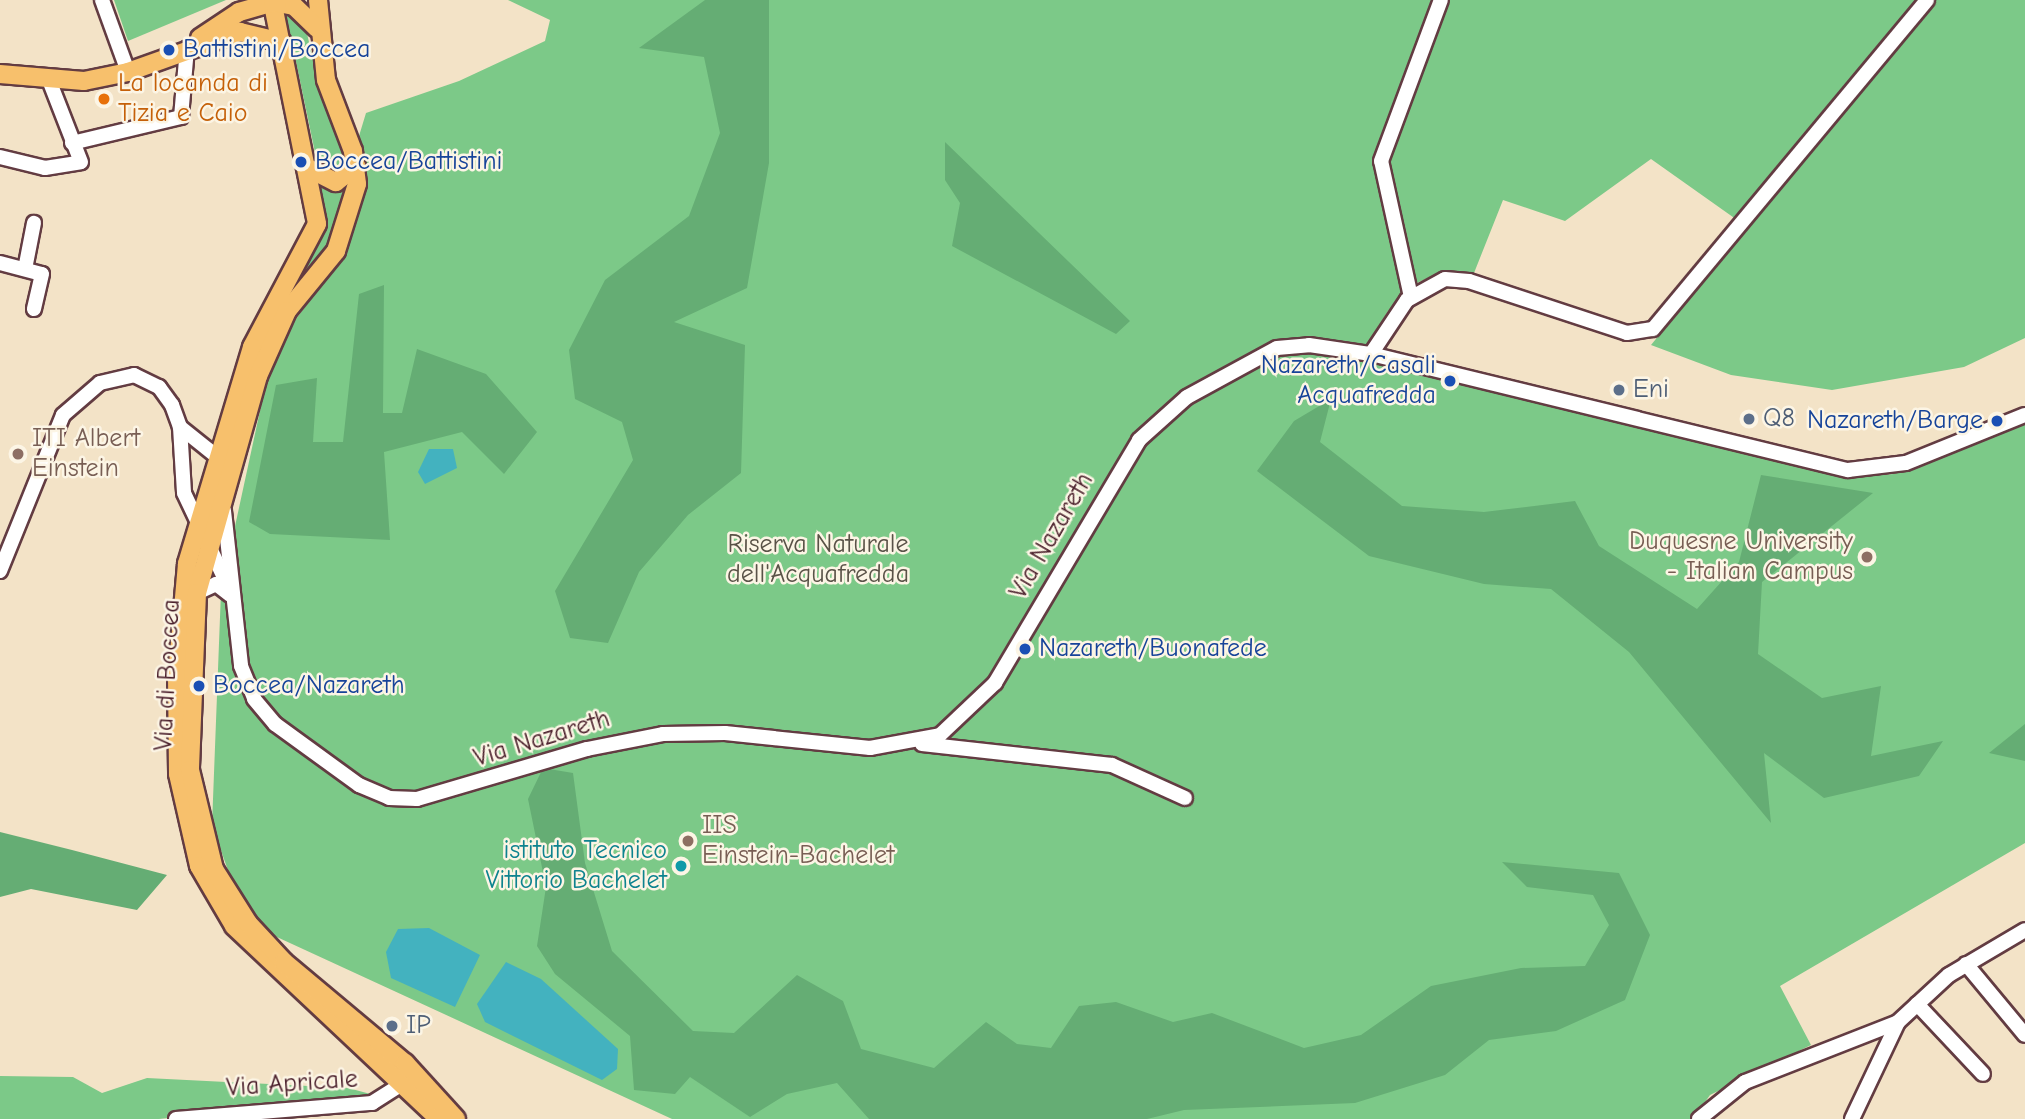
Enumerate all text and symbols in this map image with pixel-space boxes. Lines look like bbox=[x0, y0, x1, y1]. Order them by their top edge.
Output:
place label: Battistini/Boccea bbox=[183, 34, 370, 66]
marker: Battistini/Boccea bbox=[161, 42, 177, 58]
place label: La locanda di Tizia e Caio bbox=[118, 68, 268, 130]
marker: La locanda di Tizia e Caio bbox=[96, 91, 112, 107]
place label: Boccea/Battistini bbox=[315, 146, 502, 178]
marker: Boccea/Battistini bbox=[293, 154, 309, 170]
place label: Nazareth/Casali Acquafredda bbox=[1261, 350, 1436, 412]
marker: Nazareth/Casali Acquafredda bbox=[1442, 373, 1458, 389]
place label: Eni bbox=[1633, 374, 1669, 406]
marker: Eni bbox=[1611, 382, 1627, 398]
place label: Q8 bbox=[1763, 403, 1795, 435]
place label: Nazareth/Barge bbox=[1807, 405, 1983, 437]
marker: Q8 bbox=[1741, 411, 1757, 427]
marker: Nazareth/Barge bbox=[1989, 413, 2005, 429]
place label: ITI Albert Einstein bbox=[32, 423, 140, 485]
marker: ITI Albert Einstein bbox=[10, 446, 26, 462]
street label: Via Nazareth bbox=[1003, 467, 1101, 605]
place label: Duquesne University - Italian Campus bbox=[1629, 526, 1853, 588]
park label: Riserva Naturale dell'Acquafredda bbox=[727, 529, 909, 590]
marker: Duquesne University - Italian Campus bbox=[1859, 549, 1875, 565]
street label: Via di Boccea bbox=[148, 598, 188, 752]
place label: Nazareth/Buonafede bbox=[1039, 633, 1267, 665]
marker: Nazareth/Buonafede bbox=[1017, 641, 1033, 657]
place label: Boccea/Nazareth bbox=[213, 670, 405, 702]
marker: Boccea/Nazareth bbox=[191, 678, 207, 694]
street label: Via Nazareth bbox=[470, 704, 614, 774]
place label: IIS Einstein-Bachelet bbox=[702, 810, 894, 872]
marker: IIS Einstein-Bachelet bbox=[680, 833, 696, 849]
place label: istituto Tecnico Vittorio Bachelet bbox=[485, 835, 667, 896]
marker: istituto Tecnico Vittorio Bachelet bbox=[673, 858, 689, 874]
place label: IP bbox=[406, 1010, 431, 1042]
marker: IP bbox=[384, 1018, 400, 1034]
street label: Via Apricale bbox=[225, 1064, 359, 1104]

